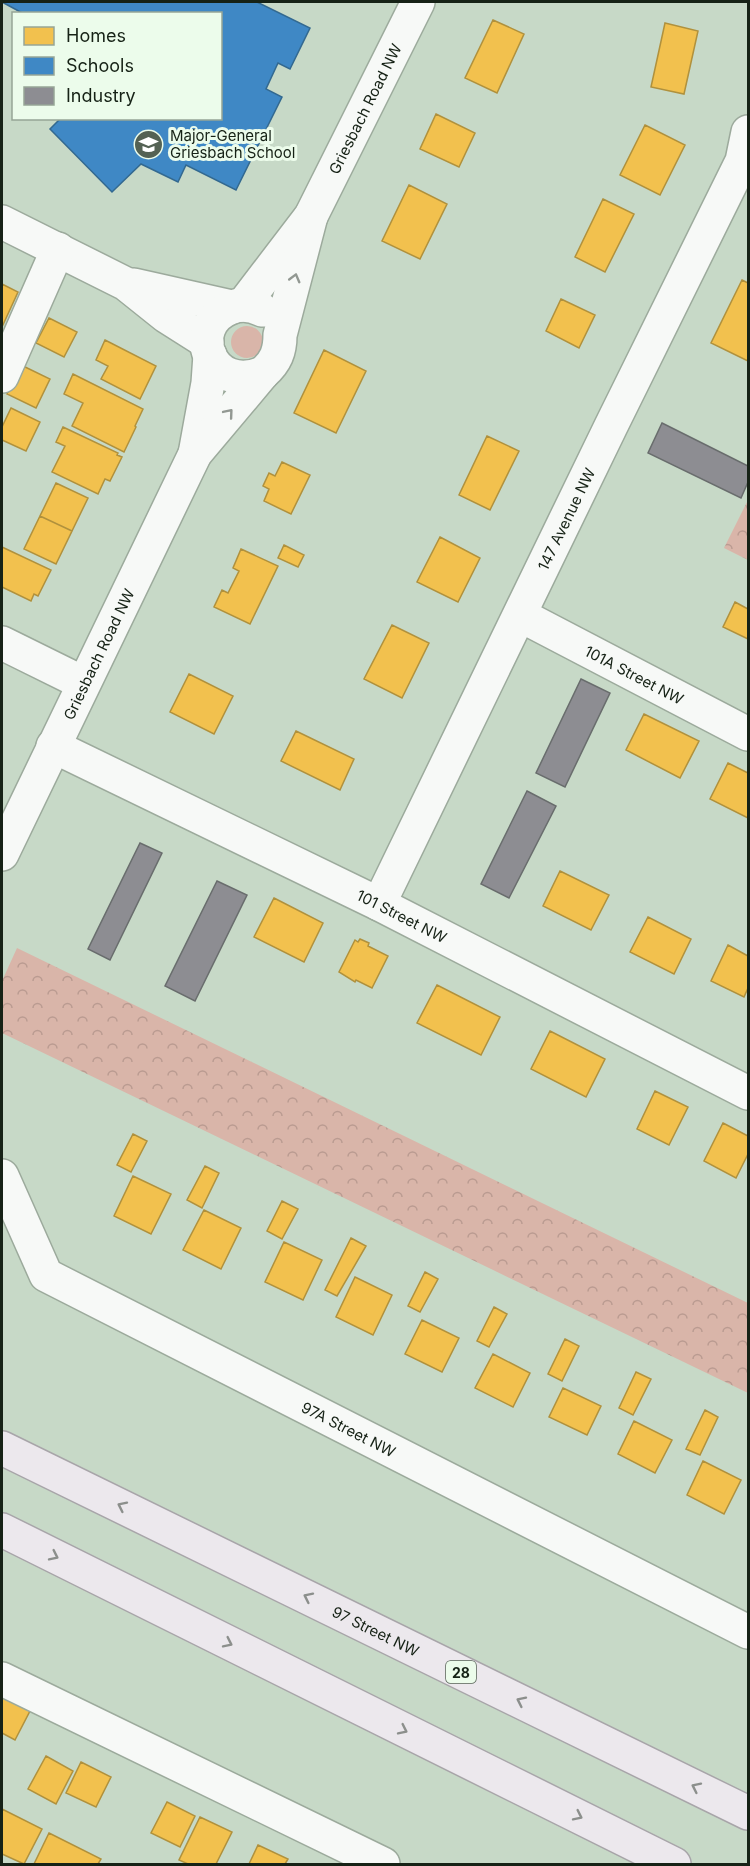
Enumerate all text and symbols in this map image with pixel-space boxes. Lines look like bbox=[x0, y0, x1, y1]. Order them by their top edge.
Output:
legend bbox=[12, 12, 222, 120]
text: Homes bbox=[66, 25, 126, 46]
street label: Griesbach Road NW bbox=[324, 40, 405, 177]
text: Schools bbox=[66, 55, 134, 76]
text: Industry bbox=[66, 85, 136, 106]
place label: Major-General Griesbach School bbox=[170, 126, 295, 162]
school or university icon: Major-General Griesbach School bbox=[133, 128, 165, 160]
one-way arrow bbox=[288, 273, 301, 283]
one-way arrow bbox=[222, 409, 233, 420]
street label: 147 Avenue NW bbox=[533, 464, 599, 573]
street label: Griesbach Road NW bbox=[59, 585, 138, 723]
street label: 101A Street NW bbox=[582, 641, 687, 708]
street label: 101 Street NW bbox=[354, 885, 450, 947]
street label: 97A Street NW bbox=[298, 1397, 399, 1461]
one-way arrow bbox=[117, 1502, 128, 1514]
one-way arrow bbox=[47, 1549, 58, 1560]
one-way arrow bbox=[303, 1593, 314, 1605]
street label: 97 Street NW bbox=[329, 1602, 422, 1660]
one-way arrow bbox=[222, 1636, 233, 1647]
road number: 28 bbox=[446, 1661, 476, 1683]
one-way arrow bbox=[516, 1697, 527, 1709]
one-way arrow bbox=[397, 1722, 408, 1734]
one-way arrow bbox=[692, 1783, 702, 1794]
one-way arrow bbox=[571, 1809, 582, 1821]

